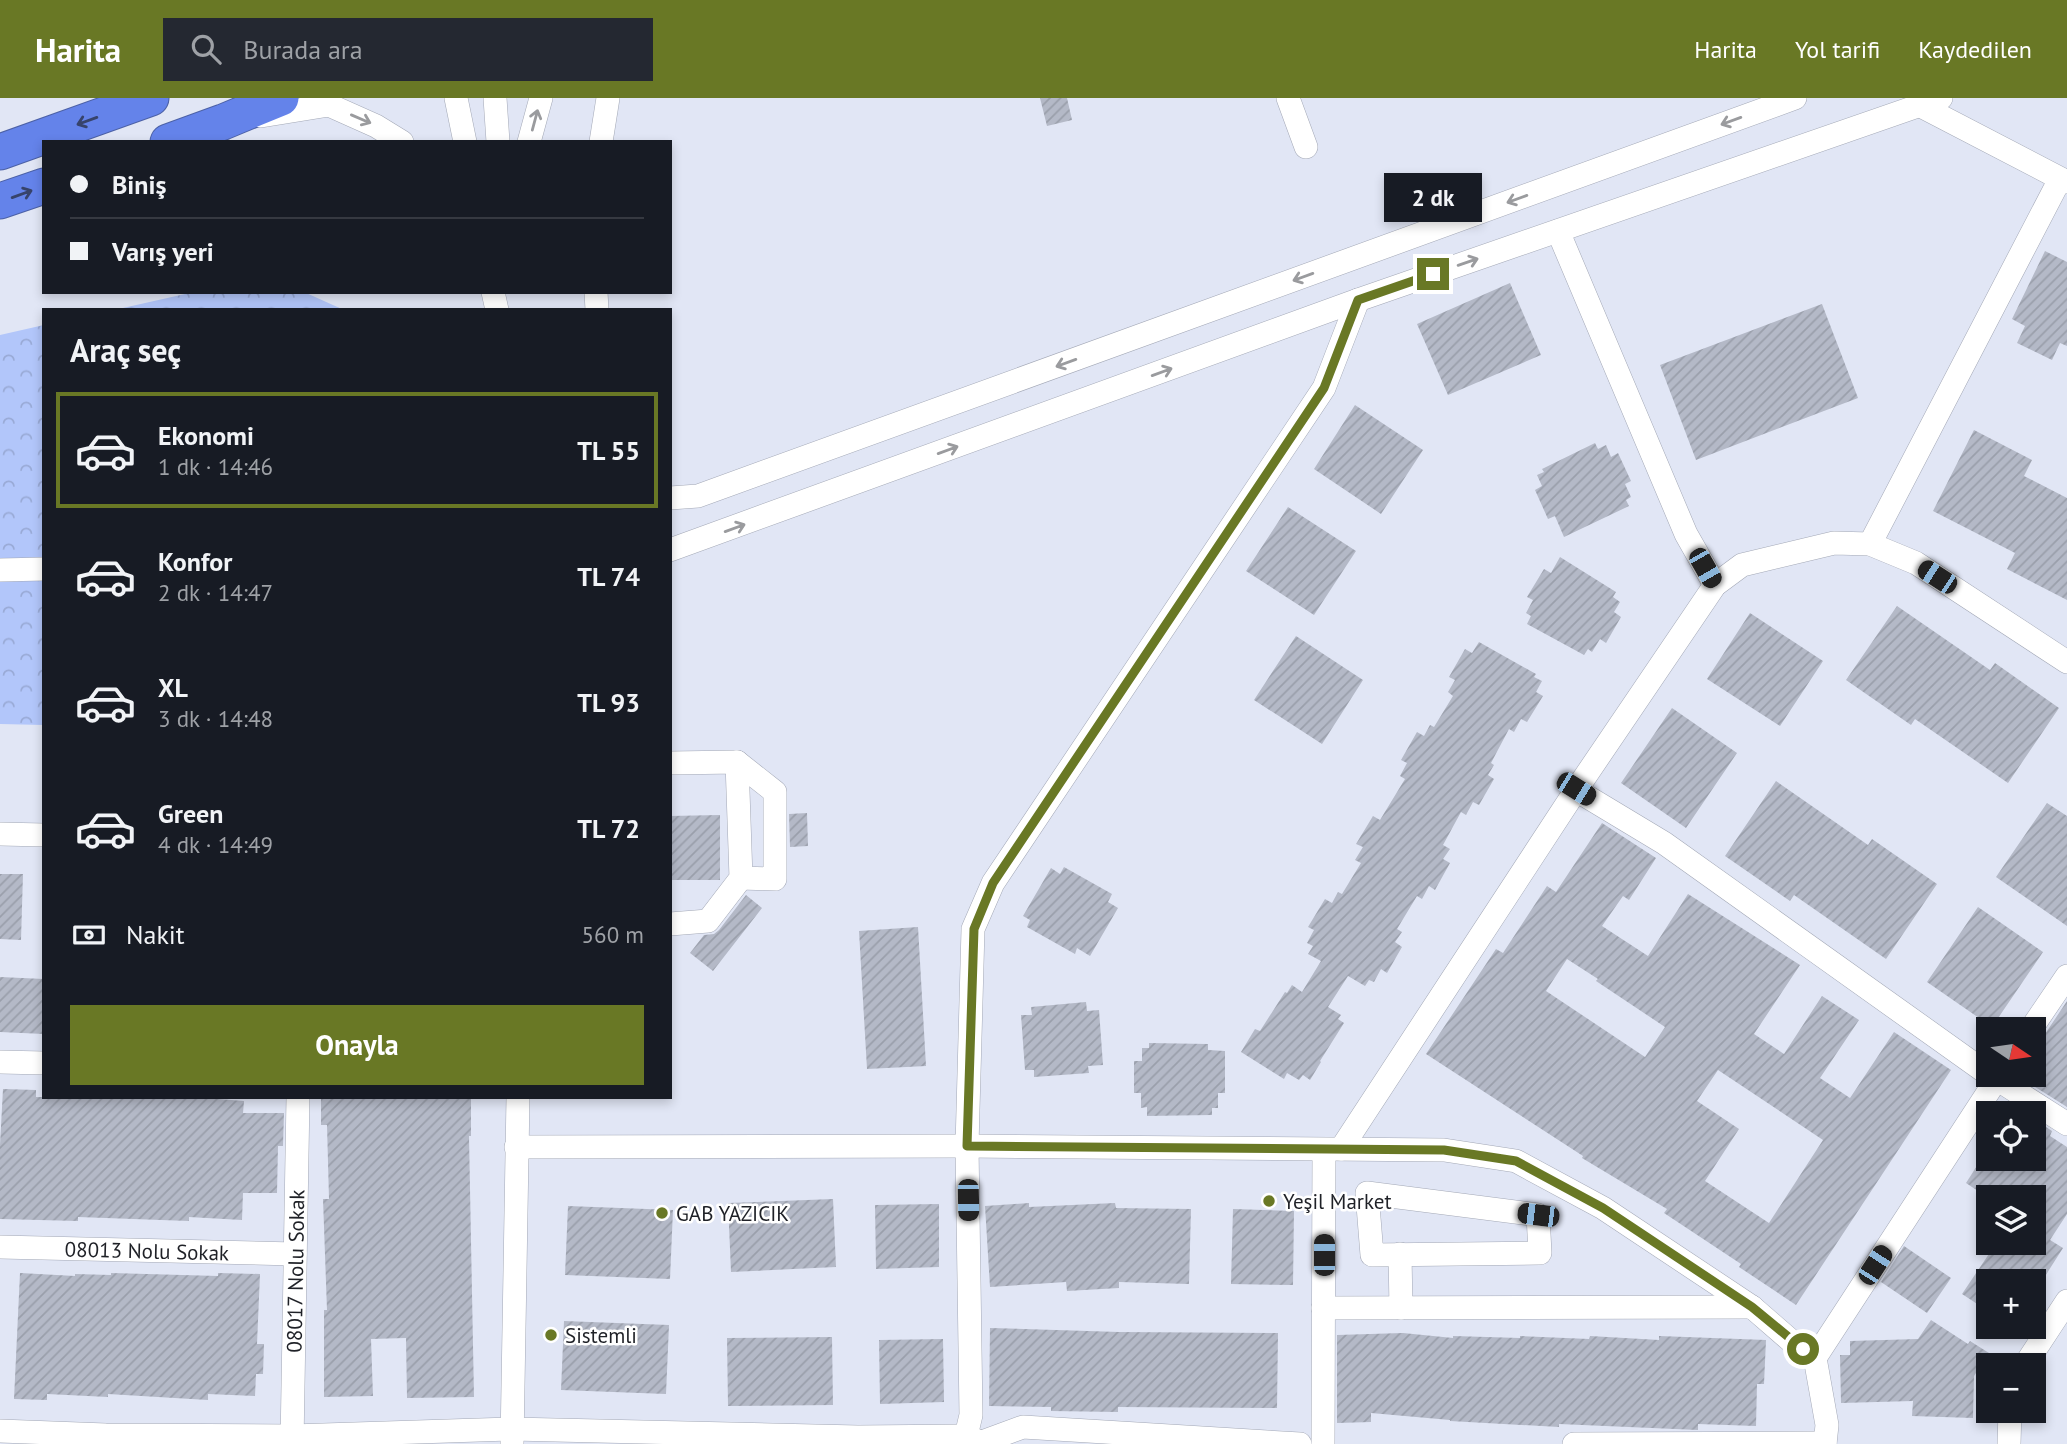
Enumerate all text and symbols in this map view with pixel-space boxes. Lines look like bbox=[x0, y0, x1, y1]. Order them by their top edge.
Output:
search box bbox=[163, 18, 653, 81]
text: Harita bbox=[35, 28, 121, 71]
icon: search bbox=[187, 30, 225, 68]
text: Burada ara bbox=[243, 33, 363, 66]
text: Harita bbox=[1694, 34, 1757, 65]
text: Yol tarifi bbox=[1795, 34, 1880, 65]
text: Kaydedilen bbox=[1918, 34, 2032, 65]
one-way arrow bbox=[530, 109, 543, 131]
one-way arrow bbox=[349, 113, 371, 126]
one-way arrow bbox=[76, 116, 98, 128]
one-way arrow bbox=[1720, 116, 1742, 128]
text: Biniş bbox=[112, 168, 167, 201]
callout: 2 dk bbox=[1384, 172, 1482, 222]
text: 2 dk bbox=[1412, 183, 1454, 212]
one-way arrow bbox=[10, 187, 32, 199]
one-way arrow bbox=[1506, 194, 1528, 206]
text: Varış yeri bbox=[112, 235, 214, 268]
one-way arrow bbox=[1457, 255, 1479, 267]
route end bbox=[1417, 258, 1449, 290]
one-way arrow bbox=[1293, 271, 1315, 284]
text: Araç seç bbox=[70, 329, 181, 371]
one-way arrow bbox=[1056, 357, 1078, 370]
one-way arrow bbox=[1150, 364, 1172, 377]
icon: car bbox=[74, 419, 137, 482]
text: Ekonomi bbox=[158, 419, 254, 452]
text: TL 55 bbox=[577, 434, 640, 467]
one-way arrow bbox=[937, 442, 959, 455]
text: 1 dk · 14:46 bbox=[158, 452, 273, 481]
one-way arrow bbox=[723, 521, 745, 533]
icon: car bbox=[74, 545, 137, 608]
text: Konfor bbox=[158, 545, 232, 578]
car bbox=[1686, 545, 1725, 591]
car bbox=[1914, 557, 1961, 597]
text: TL 74 bbox=[577, 560, 640, 593]
text: 2 dk · 14:47 bbox=[158, 578, 273, 607]
icon: car bbox=[74, 671, 137, 734]
text: XL bbox=[158, 671, 188, 704]
text: TL 93 bbox=[577, 686, 640, 719]
text: 3 dk · 14:48 bbox=[158, 704, 273, 733]
car bbox=[1553, 769, 1600, 809]
icon: car bbox=[74, 797, 137, 860]
text: Green bbox=[158, 797, 223, 830]
text: TL 72 bbox=[577, 812, 640, 845]
text: 4 dk · 14:49 bbox=[158, 830, 273, 859]
icon: cash bbox=[70, 916, 108, 954]
text: Nakit bbox=[126, 918, 185, 951]
text: 560 m bbox=[582, 920, 644, 949]
button: Onayla bbox=[70, 1005, 644, 1085]
north arrow bbox=[1976, 1017, 2046, 1087]
map controls bbox=[1976, 1017, 2046, 1423]
button: locate bbox=[1976, 1101, 2046, 1171]
car bbox=[958, 1179, 979, 1221]
button: layers bbox=[1976, 1185, 2046, 1255]
place label: Yeşil Market bbox=[1283, 1188, 1392, 1215]
street label: 08017 Nolu Sokak bbox=[280, 1189, 310, 1353]
marker: Yeşil Market bbox=[1261, 1193, 1277, 1209]
place label: GAB YAZICIK bbox=[676, 1200, 789, 1227]
car bbox=[1516, 1202, 1561, 1228]
marker: GAB YAZICIK bbox=[654, 1205, 670, 1221]
car bbox=[1314, 1234, 1335, 1276]
street label: 08013 Nolu Sokak bbox=[64, 1235, 229, 1266]
car bbox=[1855, 1242, 1896, 1288]
button: + bbox=[1976, 1269, 2046, 1339]
place label: Sistemli bbox=[565, 1322, 637, 1349]
marker: Sistemli bbox=[543, 1327, 559, 1343]
route start bbox=[1787, 1333, 1819, 1365]
button: − bbox=[1976, 1353, 2046, 1423]

